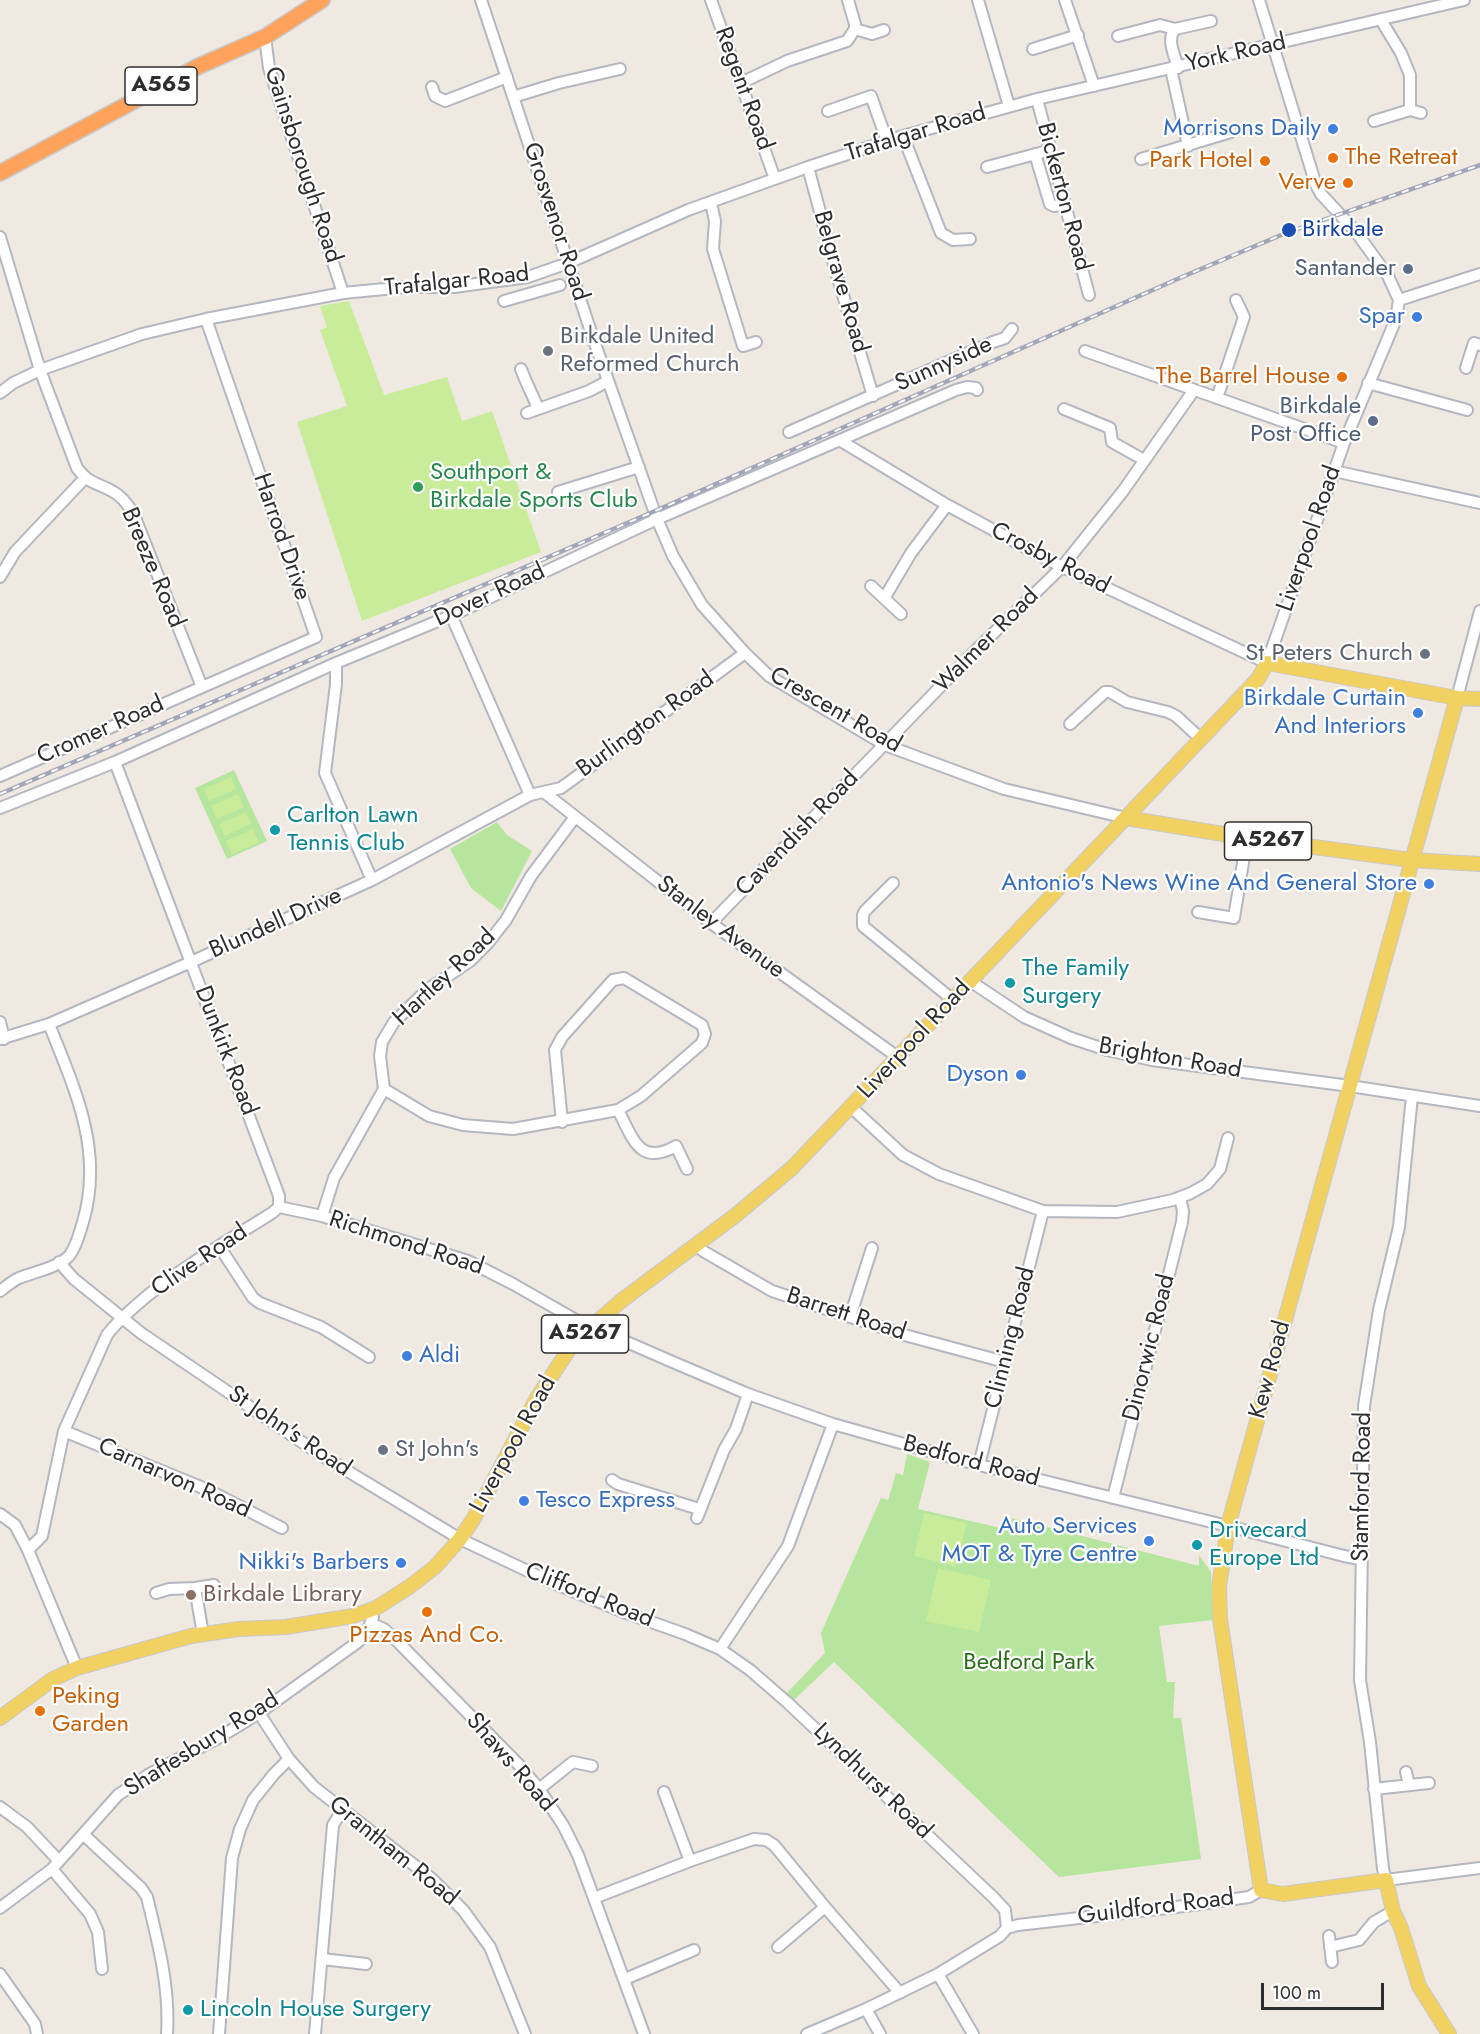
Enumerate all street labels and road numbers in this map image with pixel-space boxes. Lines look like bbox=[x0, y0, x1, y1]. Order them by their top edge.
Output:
street label: Regent Road bbox=[707, 23, 779, 155]
street label: York Road bbox=[1183, 29, 1289, 79]
street label: Gainsborough Road bbox=[257, 63, 347, 267]
road number: A565 bbox=[125, 67, 197, 105]
street label: Trafalgar Road bbox=[842, 99, 990, 169]
street label: Bickerton Road bbox=[1029, 120, 1097, 274]
street label: Grosvenor Road bbox=[516, 139, 594, 305]
street label: Belgrave Road bbox=[806, 208, 874, 356]
street label: Trafalgar Road bbox=[383, 260, 531, 304]
street label: Sunnyside bbox=[891, 331, 997, 399]
street label: Liverpool Road bbox=[1272, 462, 1348, 616]
street label: Harrod Drive bbox=[246, 470, 316, 604]
street label: Breeze Road bbox=[114, 504, 190, 632]
street label: Crosby Road bbox=[986, 517, 1114, 601]
street label: Dover Road bbox=[430, 558, 550, 634]
street label: Walmer Road bbox=[928, 582, 1046, 700]
street label: Crescent Road bbox=[764, 662, 906, 760]
street label: Burlington Road bbox=[572, 666, 720, 784]
street label: Cromer Road bbox=[33, 690, 169, 772]
street label: Cavendish Road bbox=[731, 765, 865, 903]
road number: A5267 bbox=[1224, 822, 1312, 860]
street label: Stanley Avenue bbox=[650, 870, 790, 986]
street label: Blundell Drive bbox=[205, 882, 347, 966]
street label: Hartley Road bbox=[388, 923, 502, 1033]
street label: Liverpool Road bbox=[853, 975, 977, 1105]
street label: Dunkirk Road bbox=[187, 982, 263, 1120]
street label: Brighton Road bbox=[1096, 1032, 1244, 1086]
street label: Richmond Road bbox=[325, 1205, 487, 1283]
street label: Clive Road bbox=[146, 1218, 254, 1304]
street label: Clinning Road bbox=[980, 1264, 1042, 1412]
street label: Dinorwic Road bbox=[1118, 1272, 1182, 1424]
street label: Barrett Road bbox=[783, 1282, 909, 1348]
road number: A5267 bbox=[542, 1315, 628, 1353]
street label: Kew Road bbox=[1244, 1318, 1298, 1422]
street label: Liverpool Road bbox=[465, 1371, 563, 1519]
street label: St John's Road bbox=[222, 1380, 356, 1484]
street label: Stamford Road bbox=[1347, 1412, 1379, 1562]
street label: Bedford Road bbox=[900, 1430, 1042, 1494]
street label: Carnarvon Road bbox=[93, 1432, 255, 1526]
street label: Clifford Road bbox=[521, 1557, 657, 1635]
street label: Shaftesbury Road bbox=[119, 1686, 285, 1804]
street label: Shaws Road bbox=[459, 1707, 561, 1819]
street label: Lyndhurst Road bbox=[807, 1718, 937, 1846]
street label: Grantham Road bbox=[322, 1791, 464, 1913]
street label: Guildford Road bbox=[1076, 1884, 1236, 1932]

